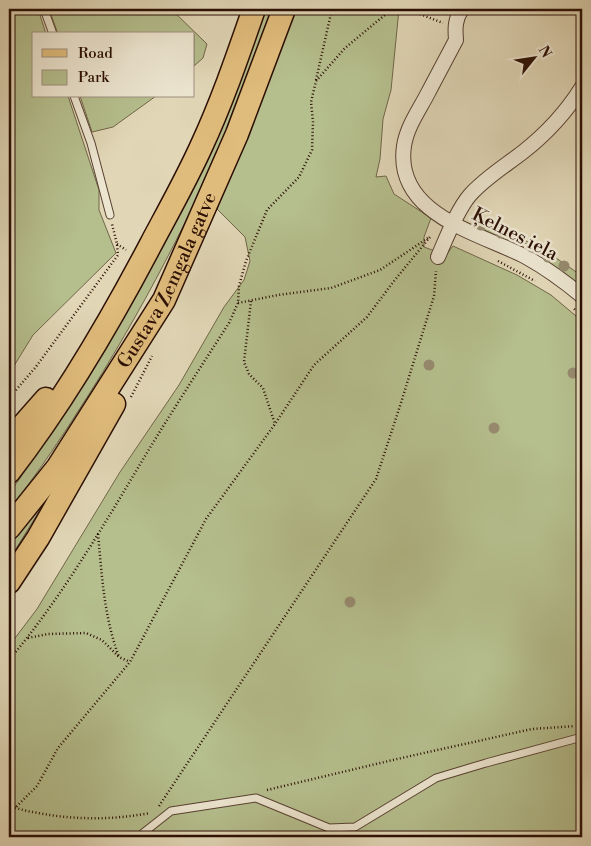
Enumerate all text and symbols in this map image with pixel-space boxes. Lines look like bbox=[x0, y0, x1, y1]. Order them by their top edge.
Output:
legend bbox=[32, 32, 195, 98]
north arrow bbox=[508, 32, 558, 82]
text: N bbox=[534, 43, 555, 61]
text: Road bbox=[78, 44, 113, 63]
text: Park bbox=[78, 68, 110, 87]
street label: Gustava Zemgala gatve bbox=[112, 189, 222, 373]
street label: Ķelnes iela bbox=[468, 202, 562, 267]

